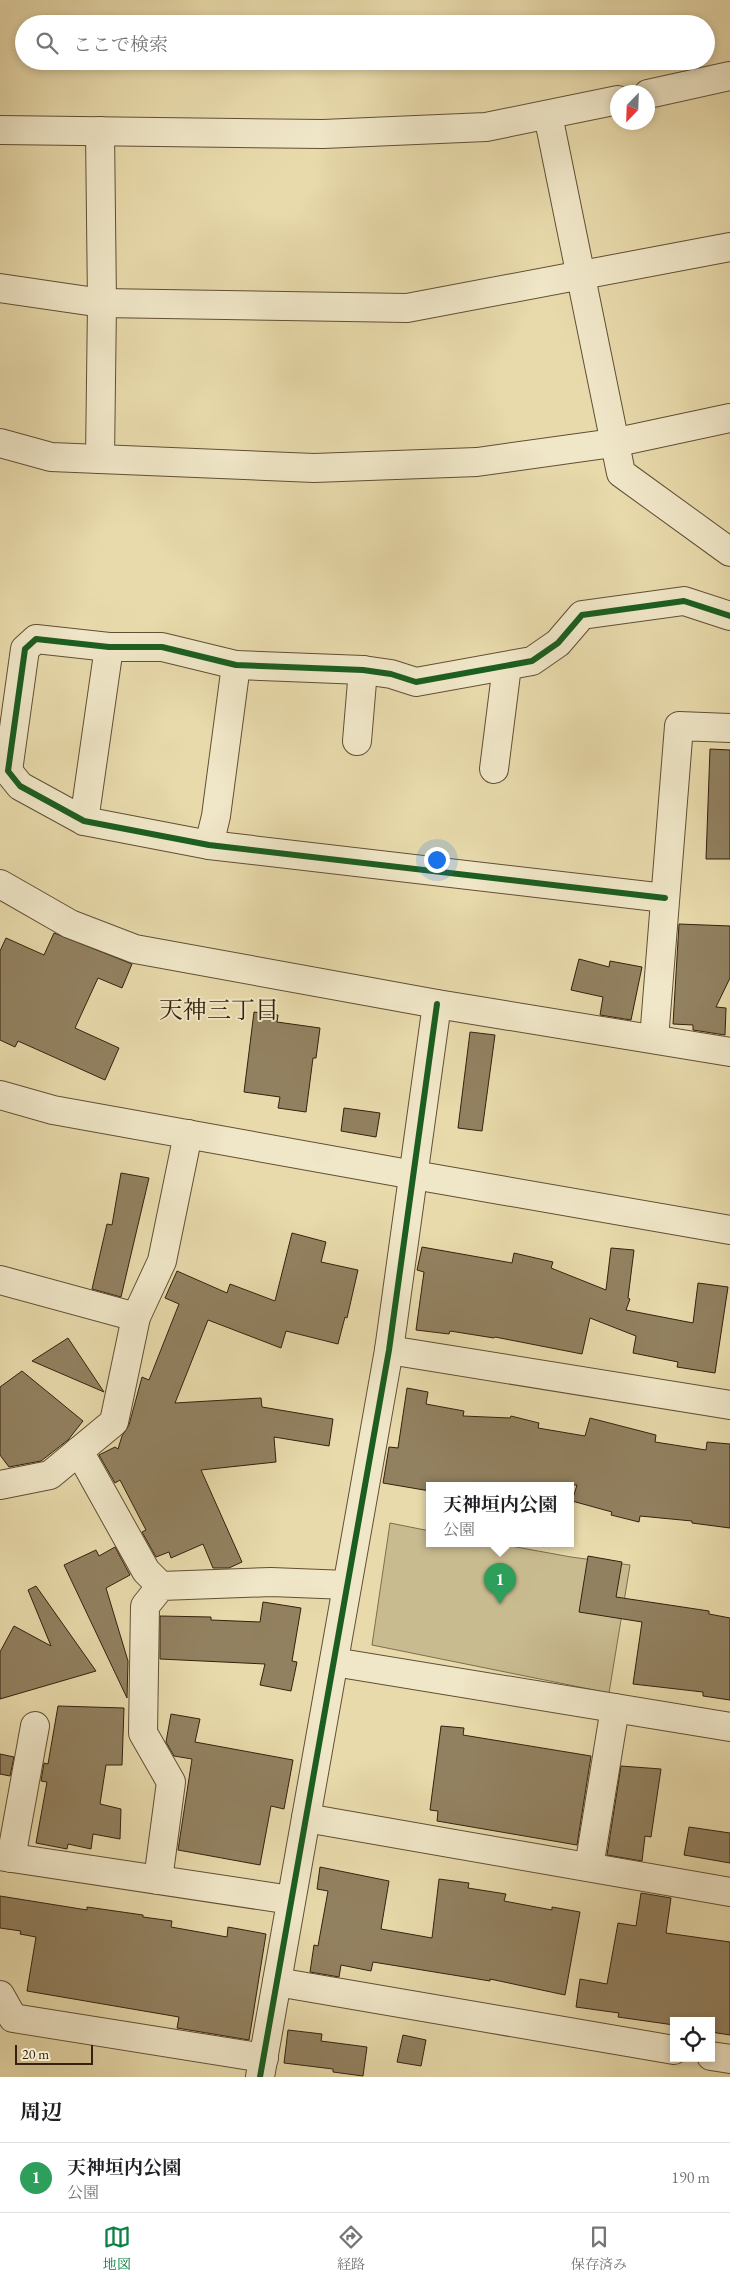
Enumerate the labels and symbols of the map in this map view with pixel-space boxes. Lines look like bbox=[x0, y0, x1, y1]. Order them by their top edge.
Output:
north arrow bbox=[610, 85, 655, 130]
your location bbox=[424, 847, 450, 873]
district label: 天神三丁目 bbox=[159, 994, 279, 1025]
pin: 1 bbox=[484, 1563, 516, 1604]
scale bar bbox=[15, 2042, 92, 2065]

